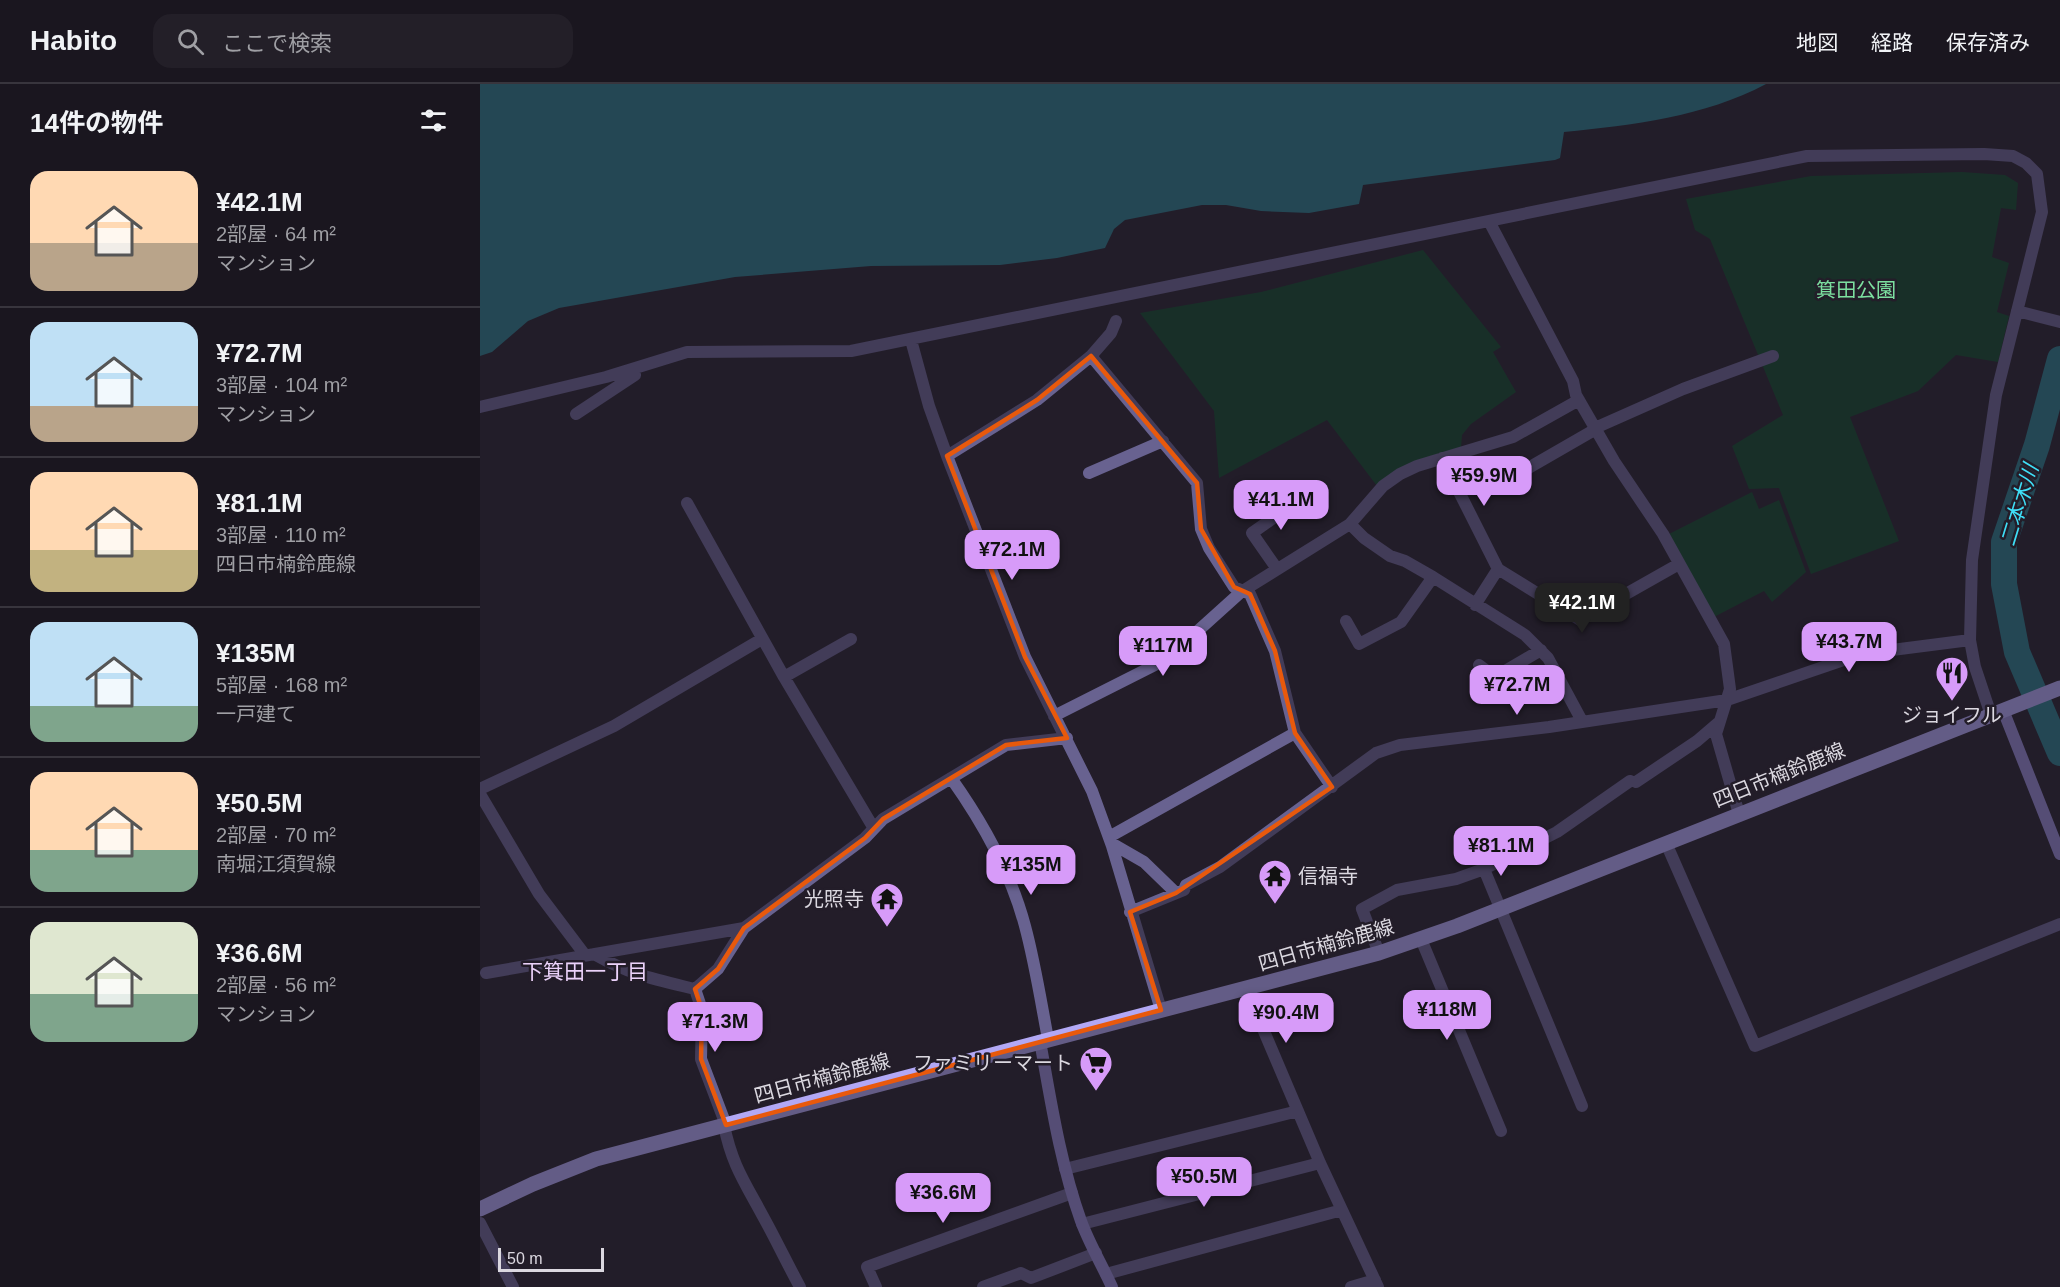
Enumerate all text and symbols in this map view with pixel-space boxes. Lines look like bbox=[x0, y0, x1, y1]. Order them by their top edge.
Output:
search box bbox=[153, 14, 573, 68]
text: Habito bbox=[30, 25, 117, 56]
icon: search bbox=[174, 25, 207, 58]
text: ここで検索 bbox=[222, 31, 332, 56]
text: 地図 bbox=[1796, 31, 1838, 54]
text: 経路 bbox=[1871, 31, 1913, 54]
text: 保存済み bbox=[1946, 31, 2030, 54]
icon: filters bbox=[417, 104, 450, 137]
text: 14件の物件 bbox=[30, 108, 163, 138]
text: ¥42.1M bbox=[216, 187, 303, 217]
icon: home bbox=[78, 195, 150, 267]
text: 2部屋 · 64 m² bbox=[216, 223, 336, 245]
text: マンション bbox=[216, 252, 316, 274]
park label: 箕田公園 bbox=[1816, 279, 1896, 301]
text: ¥72.7M bbox=[216, 338, 303, 368]
icon: home bbox=[78, 346, 150, 418]
text: 3部屋 · 104 m² bbox=[216, 374, 347, 396]
text: マンション bbox=[216, 403, 316, 425]
pin: ¥59.9M bbox=[1435, 456, 1533, 507]
water label: 二本木川 bbox=[1996, 460, 2043, 549]
text: ¥59.9M bbox=[1451, 464, 1517, 486]
pin: ¥41.1M bbox=[1232, 480, 1330, 531]
text: ¥81.1M bbox=[216, 488, 303, 518]
text: ¥41.1M bbox=[1248, 488, 1314, 510]
icon: home bbox=[78, 496, 150, 568]
text: 3部屋 · 110 m² bbox=[216, 524, 346, 546]
pin: ¥72.1M bbox=[963, 530, 1061, 581]
text: ¥72.1M bbox=[979, 538, 1045, 560]
text: 四日市楠鈴鹿線 bbox=[216, 553, 356, 575]
pin: ¥42.1M bbox=[1533, 583, 1631, 634]
text: ¥42.1M bbox=[1549, 591, 1615, 613]
pin: ¥43.7M bbox=[1800, 622, 1898, 673]
pin: ¥117M bbox=[1121, 626, 1205, 677]
text: ¥43.7M bbox=[1816, 630, 1882, 652]
text: ¥117M bbox=[1133, 634, 1193, 656]
text: ¥135M bbox=[216, 638, 296, 668]
icon: home bbox=[78, 646, 150, 718]
restaurant icon: ジョイフル bbox=[1934, 655, 1970, 702]
pin: ¥72.7M bbox=[1468, 665, 1566, 716]
text: ¥72.7M bbox=[1484, 673, 1550, 695]
text: 5部屋 · 168 m² bbox=[216, 674, 347, 696]
text: 一戸建て bbox=[216, 703, 296, 725]
place label: ジョイフル bbox=[1902, 704, 2002, 726]
street label: 四日市楠鈴鹿線 bbox=[1710, 739, 1848, 811]
text: ¥50.5M bbox=[216, 788, 303, 818]
icon: home bbox=[78, 796, 150, 868]
text: 2部屋 · 70 m² bbox=[216, 824, 336, 846]
pin: ¥81.1M bbox=[1452, 826, 1550, 877]
text: ¥81.1M bbox=[1468, 834, 1534, 856]
pin: ¥135M bbox=[989, 845, 1073, 896]
text: 南堀江須賀線 bbox=[216, 853, 336, 875]
text: ¥135M bbox=[1000, 853, 1062, 875]
temple icon: 信福寺 bbox=[1257, 858, 1293, 905]
place label: 信福寺 bbox=[1298, 865, 1358, 887]
temple icon: 光照寺 bbox=[869, 881, 905, 928]
place label: 光照寺 bbox=[804, 888, 864, 910]
street label: 四日市楠鈴鹿線 bbox=[1256, 915, 1396, 975]
text: ¥36.6M bbox=[216, 938, 303, 968]
icon: home bbox=[78, 946, 150, 1018]
district label: 下箕田一丁目 bbox=[522, 960, 648, 983]
text: 2部屋 · 56 m² bbox=[216, 974, 336, 996]
pin: ¥118M bbox=[1405, 990, 1489, 1041]
pin: ¥90.4M bbox=[1237, 993, 1335, 1044]
text: ¥118M bbox=[1417, 998, 1477, 1020]
text: ¥90.4M bbox=[1253, 1001, 1319, 1023]
pin: ¥71.3M bbox=[666, 1002, 764, 1053]
text: マンション bbox=[216, 1003, 316, 1025]
text: ¥71.3M bbox=[682, 1010, 748, 1032]
supermarket icon: ファミリーマート bbox=[1078, 1045, 1114, 1092]
street label: 四日市楠鈴鹿線 bbox=[752, 1049, 892, 1107]
place label: ファミリーマート bbox=[913, 1052, 1073, 1074]
pin: ¥50.5M bbox=[1155, 1157, 1253, 1208]
text: ¥50.5M bbox=[1171, 1165, 1237, 1187]
pin: ¥36.6M bbox=[894, 1173, 992, 1224]
text: ¥36.6M bbox=[910, 1181, 976, 1203]
scale bar bbox=[498, 1245, 604, 1272]
text: 50 m bbox=[507, 1250, 543, 1267]

